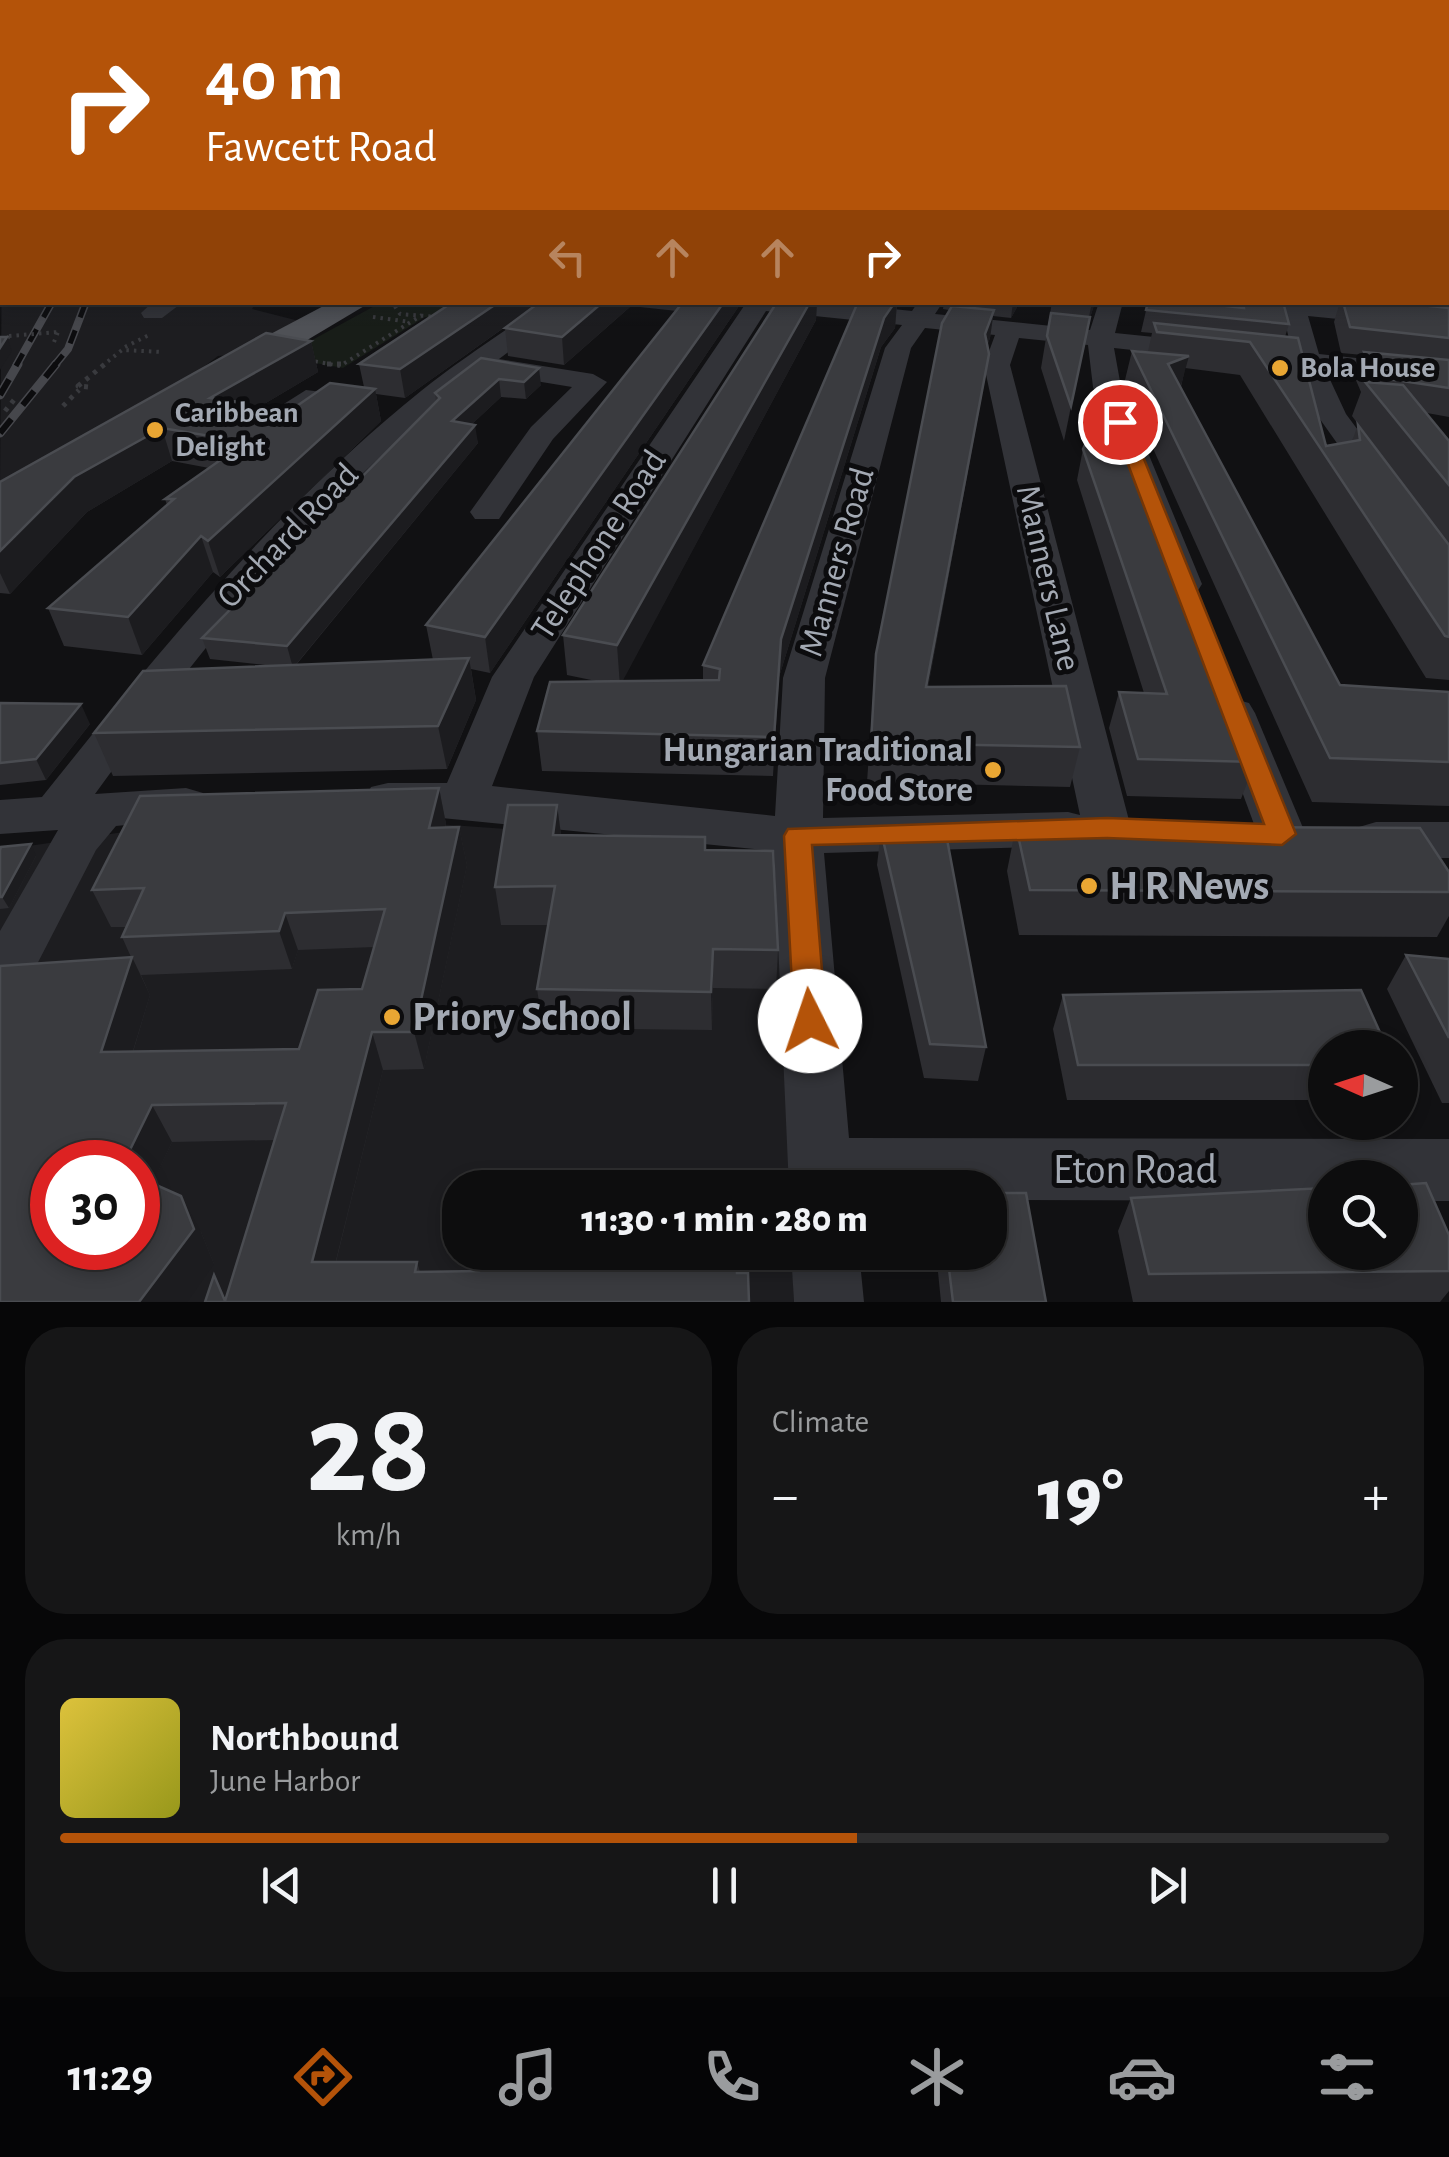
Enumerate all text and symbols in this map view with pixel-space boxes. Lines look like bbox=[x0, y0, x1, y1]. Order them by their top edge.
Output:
icon: right bbox=[40, 40, 170, 170]
text: 40 m bbox=[205, 43, 344, 113]
text: Fawcett Road bbox=[205, 125, 437, 170]
icon: left bbox=[540, 230, 595, 285]
icon: ahead bbox=[645, 230, 700, 285]
icon: ahead bbox=[750, 230, 805, 285]
icon: right bbox=[855, 230, 910, 285]
place label: Bola House bbox=[1300, 353, 1435, 383]
marker: Bola House bbox=[1269, 357, 1291, 379]
pin bbox=[1078, 380, 1163, 465]
icon: arrive bbox=[1093, 395, 1148, 450]
place label: Caribbean Delight bbox=[175, 398, 299, 462]
marker: Caribbean Delight bbox=[144, 419, 166, 441]
street label: Telephone Road bbox=[525, 444, 673, 646]
street label: Orchard Road bbox=[211, 457, 365, 615]
street label: Manners Road bbox=[793, 464, 881, 660]
street label: Manners Lane bbox=[1010, 482, 1086, 674]
place label: Hungarian Traditional Food Store bbox=[663, 733, 973, 808]
marker: Hungarian Traditional Food Store bbox=[982, 759, 1004, 781]
place label: H R News bbox=[1109, 865, 1269, 907]
marker: H R News bbox=[1078, 875, 1100, 897]
position arrow bbox=[758, 969, 862, 1073]
place label: Priory School bbox=[412, 996, 632, 1038]
marker: Priory School bbox=[381, 1006, 403, 1028]
north arrow bbox=[1308, 1030, 1418, 1140]
map controls bbox=[1308, 1030, 1418, 1270]
speed limit sign: 30 bbox=[30, 1140, 160, 1270]
street label: Eton Road bbox=[1053, 1149, 1217, 1191]
button: search bbox=[1308, 1160, 1418, 1270]
text: 11:30 · 1 min · 280 m bbox=[581, 1201, 868, 1239]
text: 28 bbox=[306, 1386, 431, 1516]
text: Climate bbox=[772, 1406, 869, 1438]
text: 19° bbox=[1037, 1459, 1124, 1534]
text: − bbox=[772, 1469, 798, 1524]
text: + bbox=[1363, 1469, 1389, 1524]
text: km/h bbox=[335, 1519, 402, 1551]
text: Northbound bbox=[210, 1720, 399, 1758]
text: June Harbor bbox=[210, 1765, 360, 1797]
icon: previous bbox=[254, 1858, 309, 1913]
icon: pause bbox=[697, 1858, 752, 1913]
icon: next bbox=[1140, 1858, 1195, 1913]
icon: directions bbox=[288, 2042, 358, 2112]
icon: music bbox=[493, 2042, 563, 2112]
icon: phone bbox=[697, 2042, 767, 2112]
icon: climate bbox=[902, 2042, 972, 2112]
icon: car bbox=[1107, 2042, 1177, 2112]
icon: filters bbox=[1312, 2042, 1382, 2112]
text: 11:29 bbox=[67, 2054, 153, 2099]

